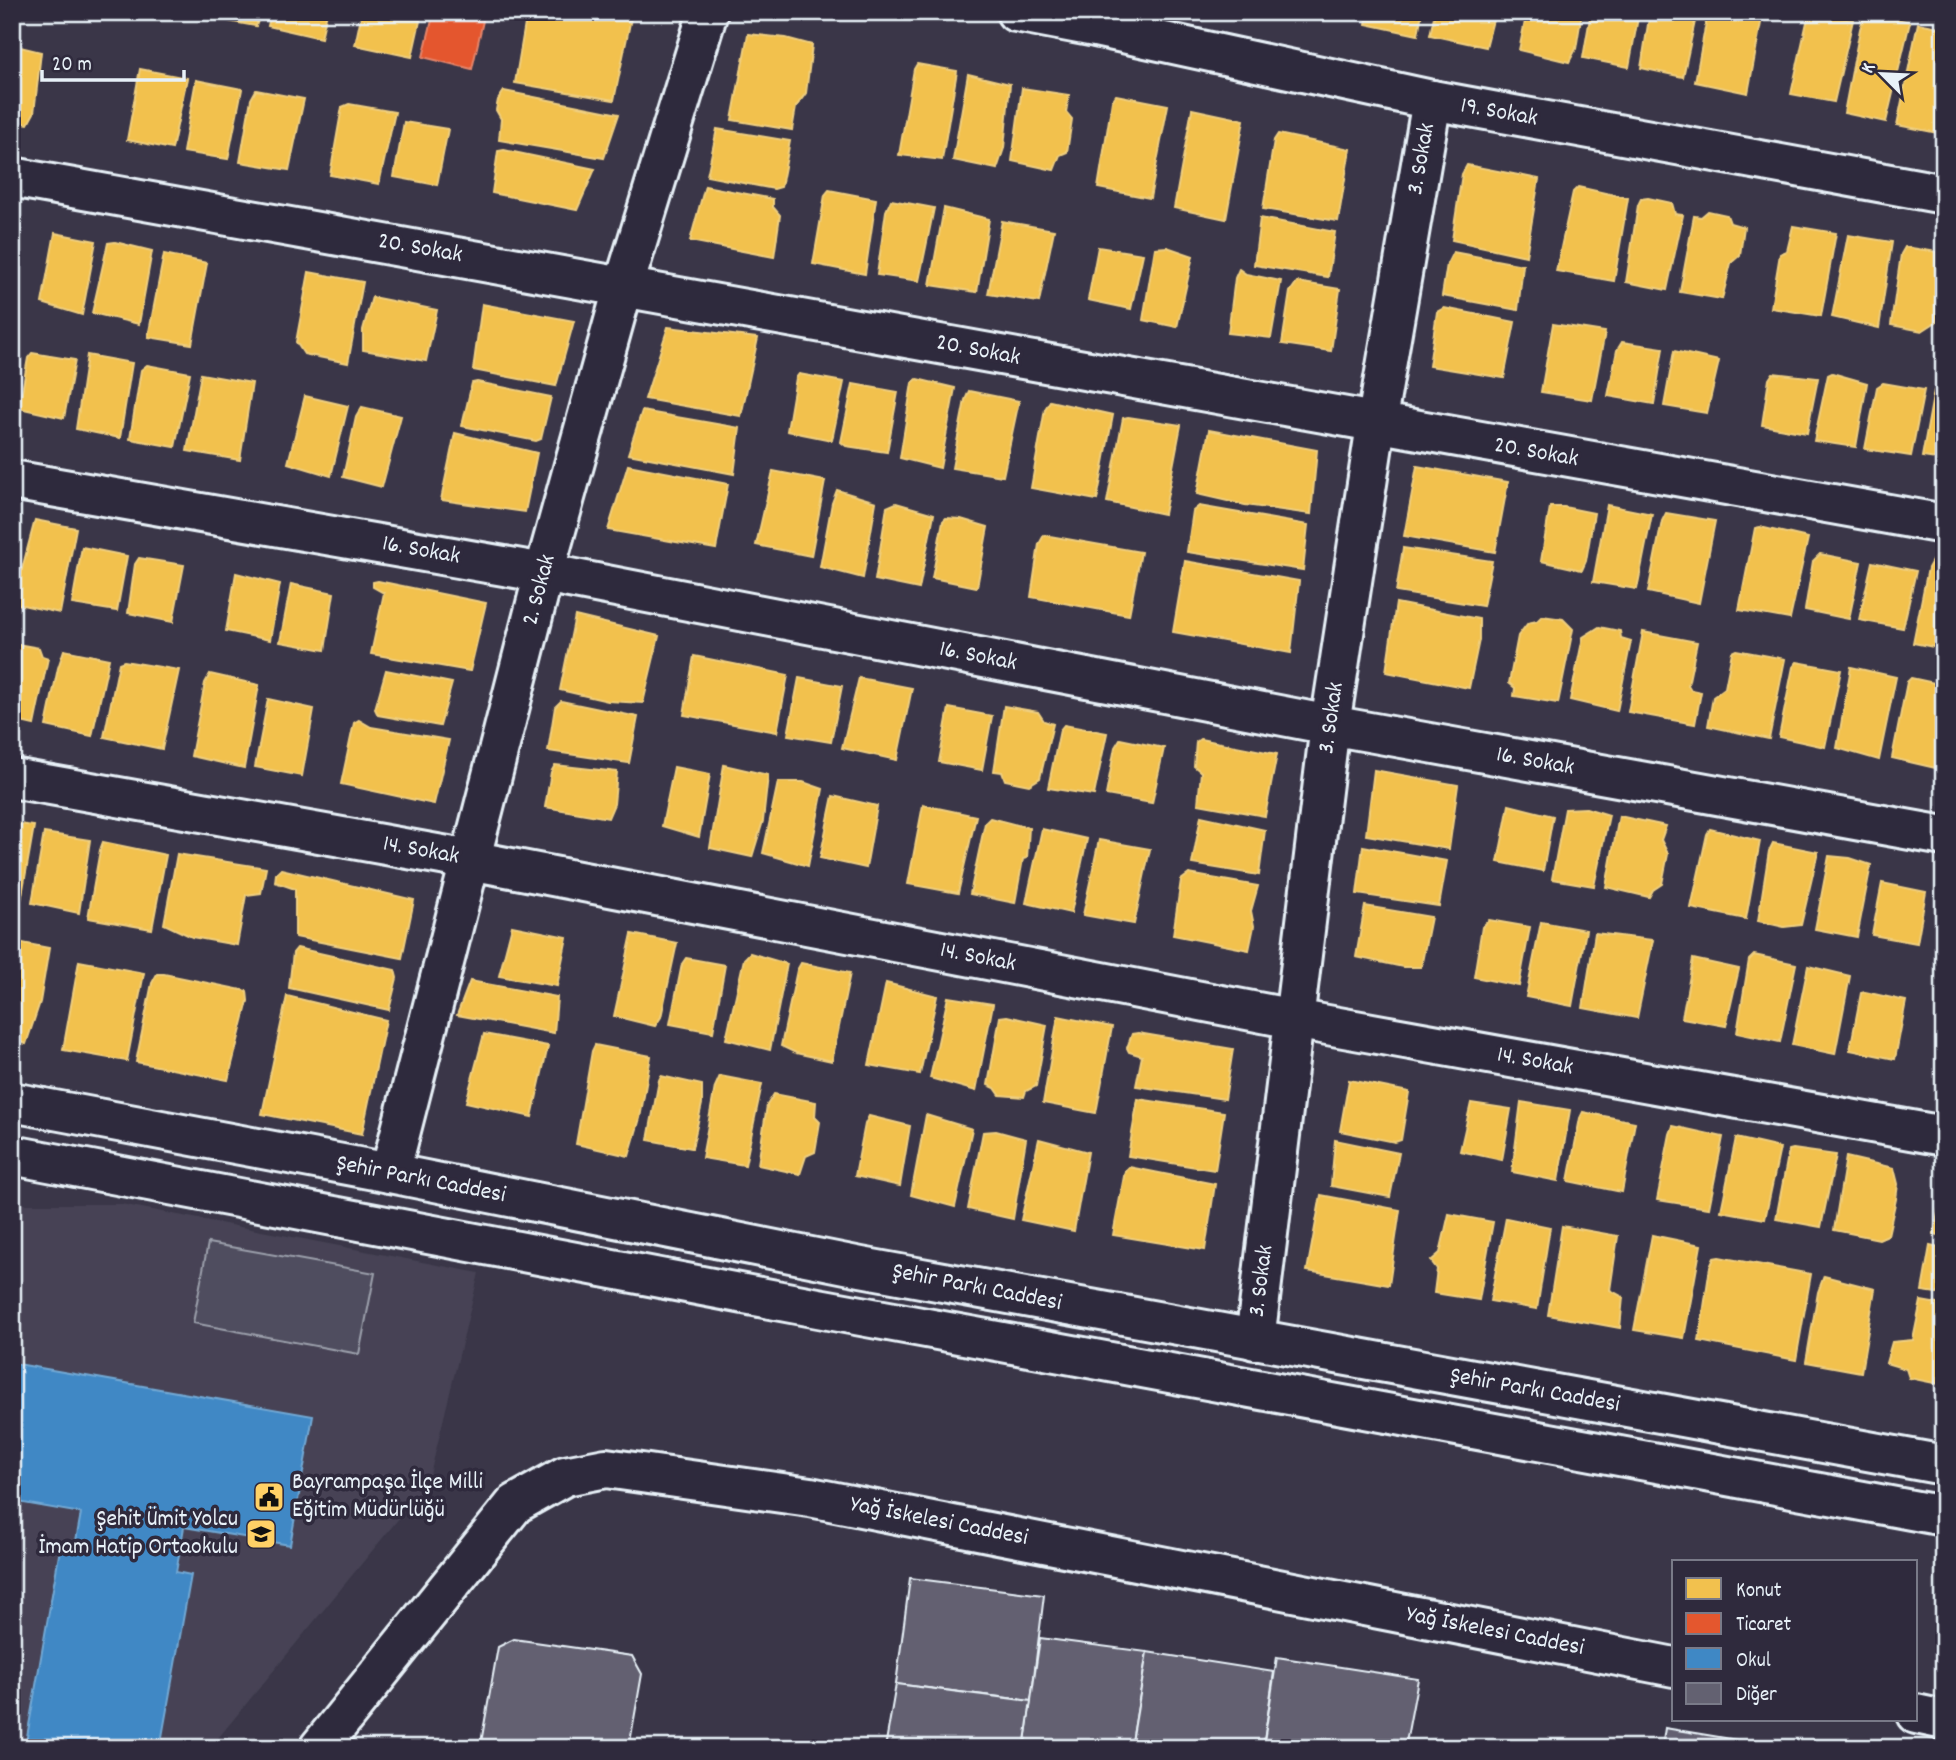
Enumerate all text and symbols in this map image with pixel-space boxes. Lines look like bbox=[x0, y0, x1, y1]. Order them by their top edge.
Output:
scale bar bbox=[42, 38, 184, 82]
north arrow bbox=[1848, 38, 1918, 108]
text: 20 m bbox=[52, 51, 92, 81]
text: K bbox=[1856, 59, 1884, 78]
street label: 19. Sokak bbox=[1458, 89, 1540, 137]
street label: 3. Sokak bbox=[1399, 120, 1445, 198]
street label: 20. Sokak bbox=[375, 225, 465, 273]
street label: 20. Sokak bbox=[933, 326, 1023, 376]
street label: 20. Sokak bbox=[1491, 429, 1581, 477]
street label: 16. Sokak bbox=[379, 527, 463, 575]
street label: 2. Sokak bbox=[514, 551, 566, 629]
street label: 16. Sokak bbox=[936, 633, 1020, 681]
street label: 3. Sokak bbox=[1310, 680, 1354, 756]
street label: 16. Sokak bbox=[1493, 738, 1577, 786]
street label: 14. Sokak bbox=[380, 828, 462, 874]
street label: 14. Sokak bbox=[937, 934, 1019, 982]
street label: 14. Sokak bbox=[1494, 1039, 1576, 1085]
street label: Şehir Parkı Caddesi bbox=[333, 1147, 509, 1213]
street label: 3. Sokak bbox=[1241, 1243, 1283, 1319]
street label: Şehir Parkı Caddesi bbox=[889, 1255, 1065, 1321]
street label: Şehir Parkı Caddesi bbox=[1448, 1359, 1622, 1423]
place label: Bayrampaşa İlçe Milli Eğitim Müdürlüğü bbox=[292, 1466, 483, 1528]
public building icon: Bayrampaşa İlçe Milli Eğitim Müdürlüğü bbox=[252, 1480, 286, 1514]
street label: Yağ İskelesi Caddesi bbox=[847, 1488, 1031, 1556]
place label: Şehit Ümit Yolcu İmam Hatip Ortaokulu bbox=[38, 1503, 238, 1565]
school or university icon: Şehit Ümit Yolcu İmam Hatip Ortaokulu bbox=[244, 1517, 278, 1551]
legend bbox=[1672, 1560, 1918, 1722]
text: Konut bbox=[1736, 1577, 1782, 1607]
street label: Yağ İskelesi Caddesi bbox=[1403, 1598, 1587, 1666]
text: Ticaret bbox=[1736, 1611, 1792, 1641]
text: Okul bbox=[1736, 1647, 1771, 1677]
text: Diğer bbox=[1736, 1681, 1777, 1711]

